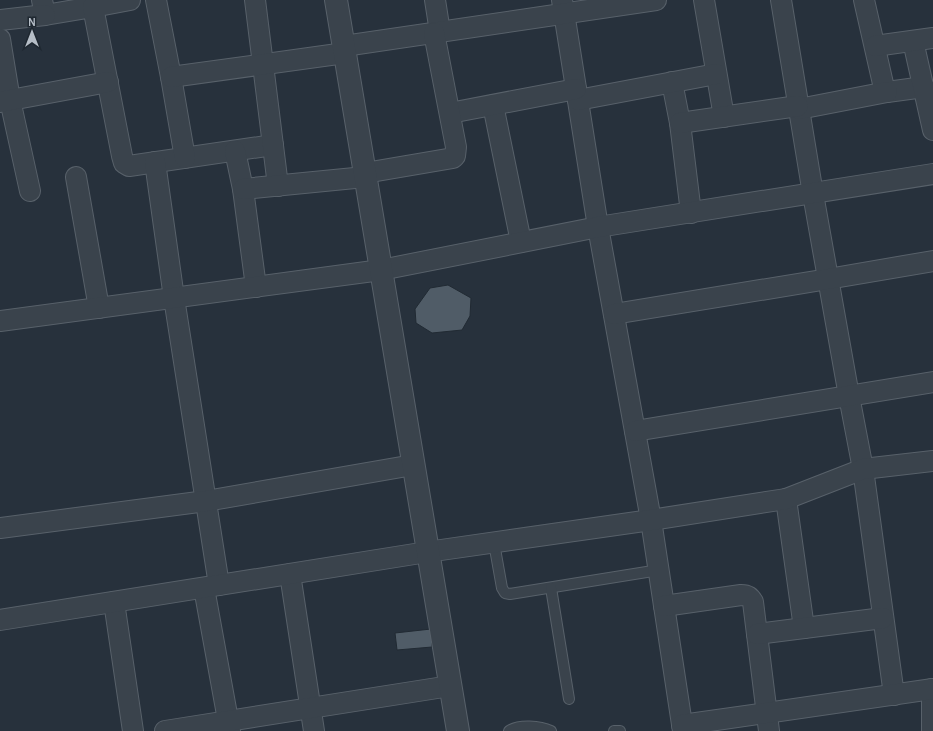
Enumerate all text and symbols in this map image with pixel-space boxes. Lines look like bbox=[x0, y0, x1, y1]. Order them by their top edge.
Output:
north arrow bbox=[12, 12, 52, 52]
text: N bbox=[28, 16, 36, 29]

